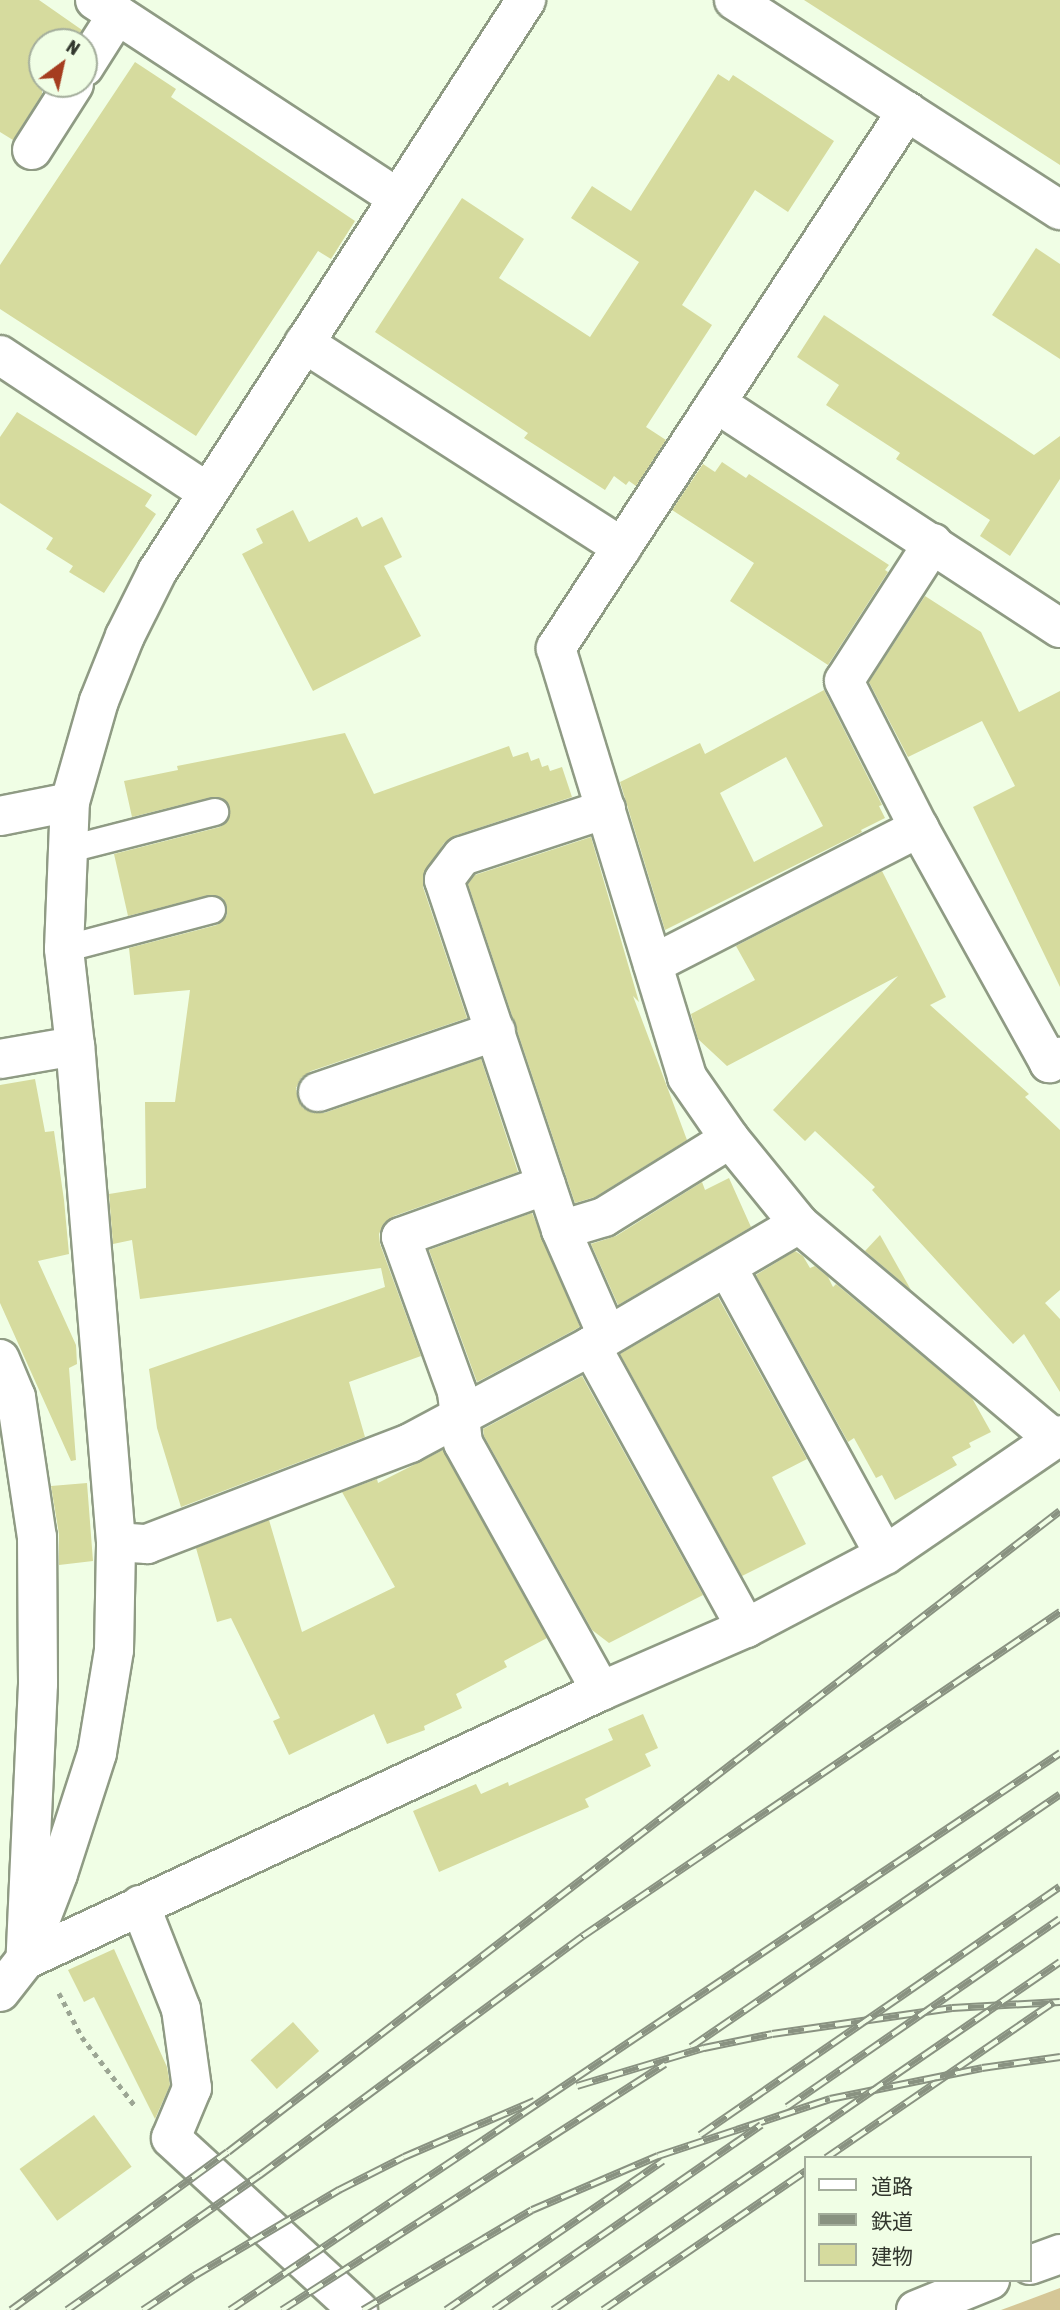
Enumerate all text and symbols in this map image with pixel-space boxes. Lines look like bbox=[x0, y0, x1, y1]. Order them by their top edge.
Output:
north arrow bbox=[28, 28, 98, 98]
text: N bbox=[63, 35, 84, 59]
legend bbox=[804, 2156, 1032, 2282]
text: 道路 bbox=[871, 2174, 913, 2198]
text: 鉄道 bbox=[871, 2209, 913, 2233]
text: 建物 bbox=[871, 2244, 913, 2268]

